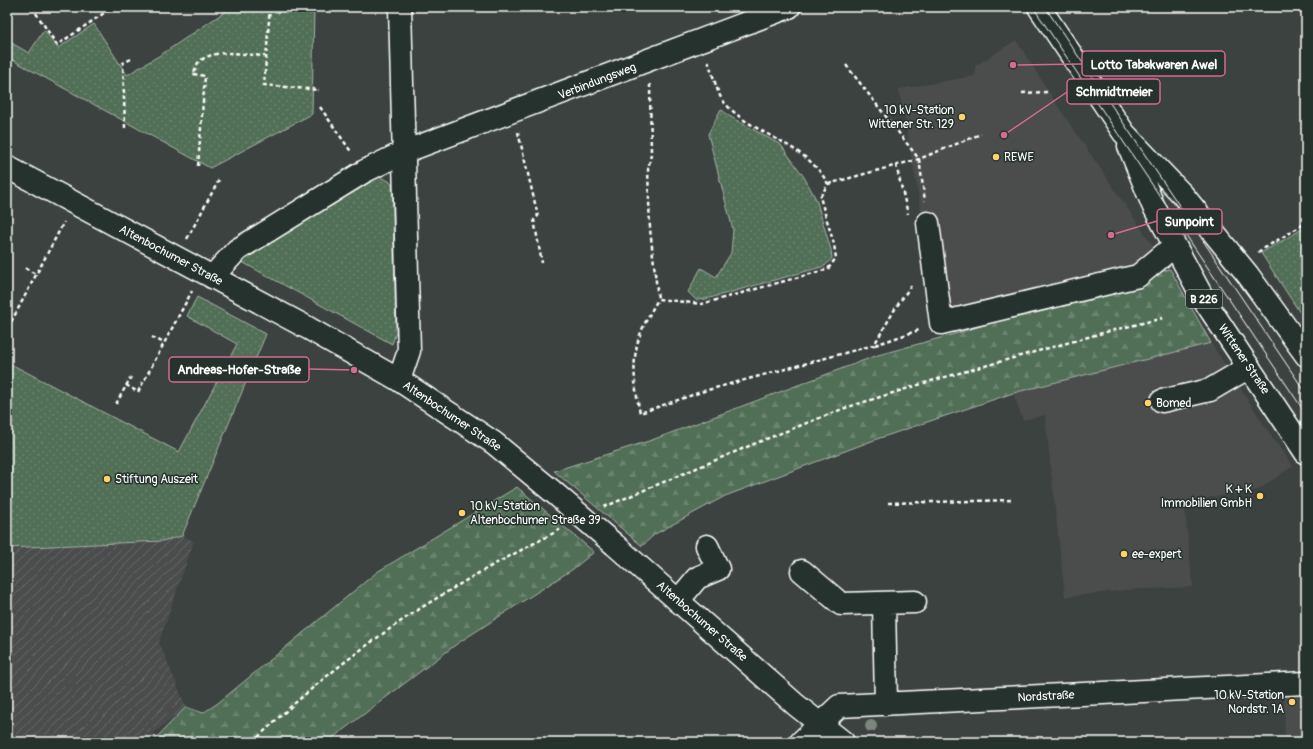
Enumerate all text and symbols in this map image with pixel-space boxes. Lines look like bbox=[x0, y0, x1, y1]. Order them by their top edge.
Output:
callout: Lotto Tabakwaren Awel bbox=[1082, 51, 1225, 76]
text: Lotto Tabakwaren Awel bbox=[1091, 57, 1217, 73]
street label: Verbindungsweg bbox=[556, 60, 638, 103]
callout: Schmidtmeier bbox=[1067, 79, 1160, 104]
text: Schmidtmeier bbox=[1075, 84, 1153, 100]
place label: 10 kV-Station Wittener Str. 129 bbox=[868, 103, 954, 132]
marker: 10 kV-Station Wittener Str. 129 bbox=[957, 112, 967, 122]
place label: REWE bbox=[1004, 150, 1034, 165]
marker: REWE bbox=[991, 152, 1001, 162]
callout: Sunpoint bbox=[1157, 209, 1222, 234]
text: Sunpoint bbox=[1164, 214, 1214, 230]
street label: Altenbochumer Straße bbox=[116, 222, 225, 289]
road number: B 226 bbox=[1186, 290, 1222, 308]
street label: Wittener Straße bbox=[1215, 321, 1273, 397]
callout: Andreas-Hofer-Straße bbox=[169, 357, 309, 382]
text: Andreas-Hofer-Straße bbox=[177, 362, 301, 378]
street label: Altenbochumer Straße bbox=[400, 378, 504, 455]
place label: Bomed bbox=[1156, 396, 1191, 411]
marker: Bomed bbox=[1143, 398, 1153, 408]
place label: Stiftung Auszeit bbox=[115, 472, 198, 487]
marker: Stiftung Auszeit bbox=[102, 474, 112, 484]
place label: K + K Immobilien GmbH bbox=[1161, 482, 1252, 511]
marker: K + K Immobilien GmbH bbox=[1255, 491, 1265, 501]
place label: 10 kV-Station Altenbochumer Straße 39 bbox=[470, 499, 601, 528]
marker: 10 kV-Station Altenbochumer Straße 39 bbox=[457, 508, 467, 518]
place label: ee-expert bbox=[1132, 547, 1182, 562]
marker: ee-expert bbox=[1119, 549, 1129, 559]
street label: Altenbochumer Straße bbox=[653, 578, 750, 665]
street label: Nordstraße bbox=[1017, 688, 1075, 705]
place label: 10 kV-Station Nordstr. 1A bbox=[1214, 688, 1284, 717]
marker: 10 kV-Station Nordstr. 1A bbox=[1287, 697, 1297, 707]

